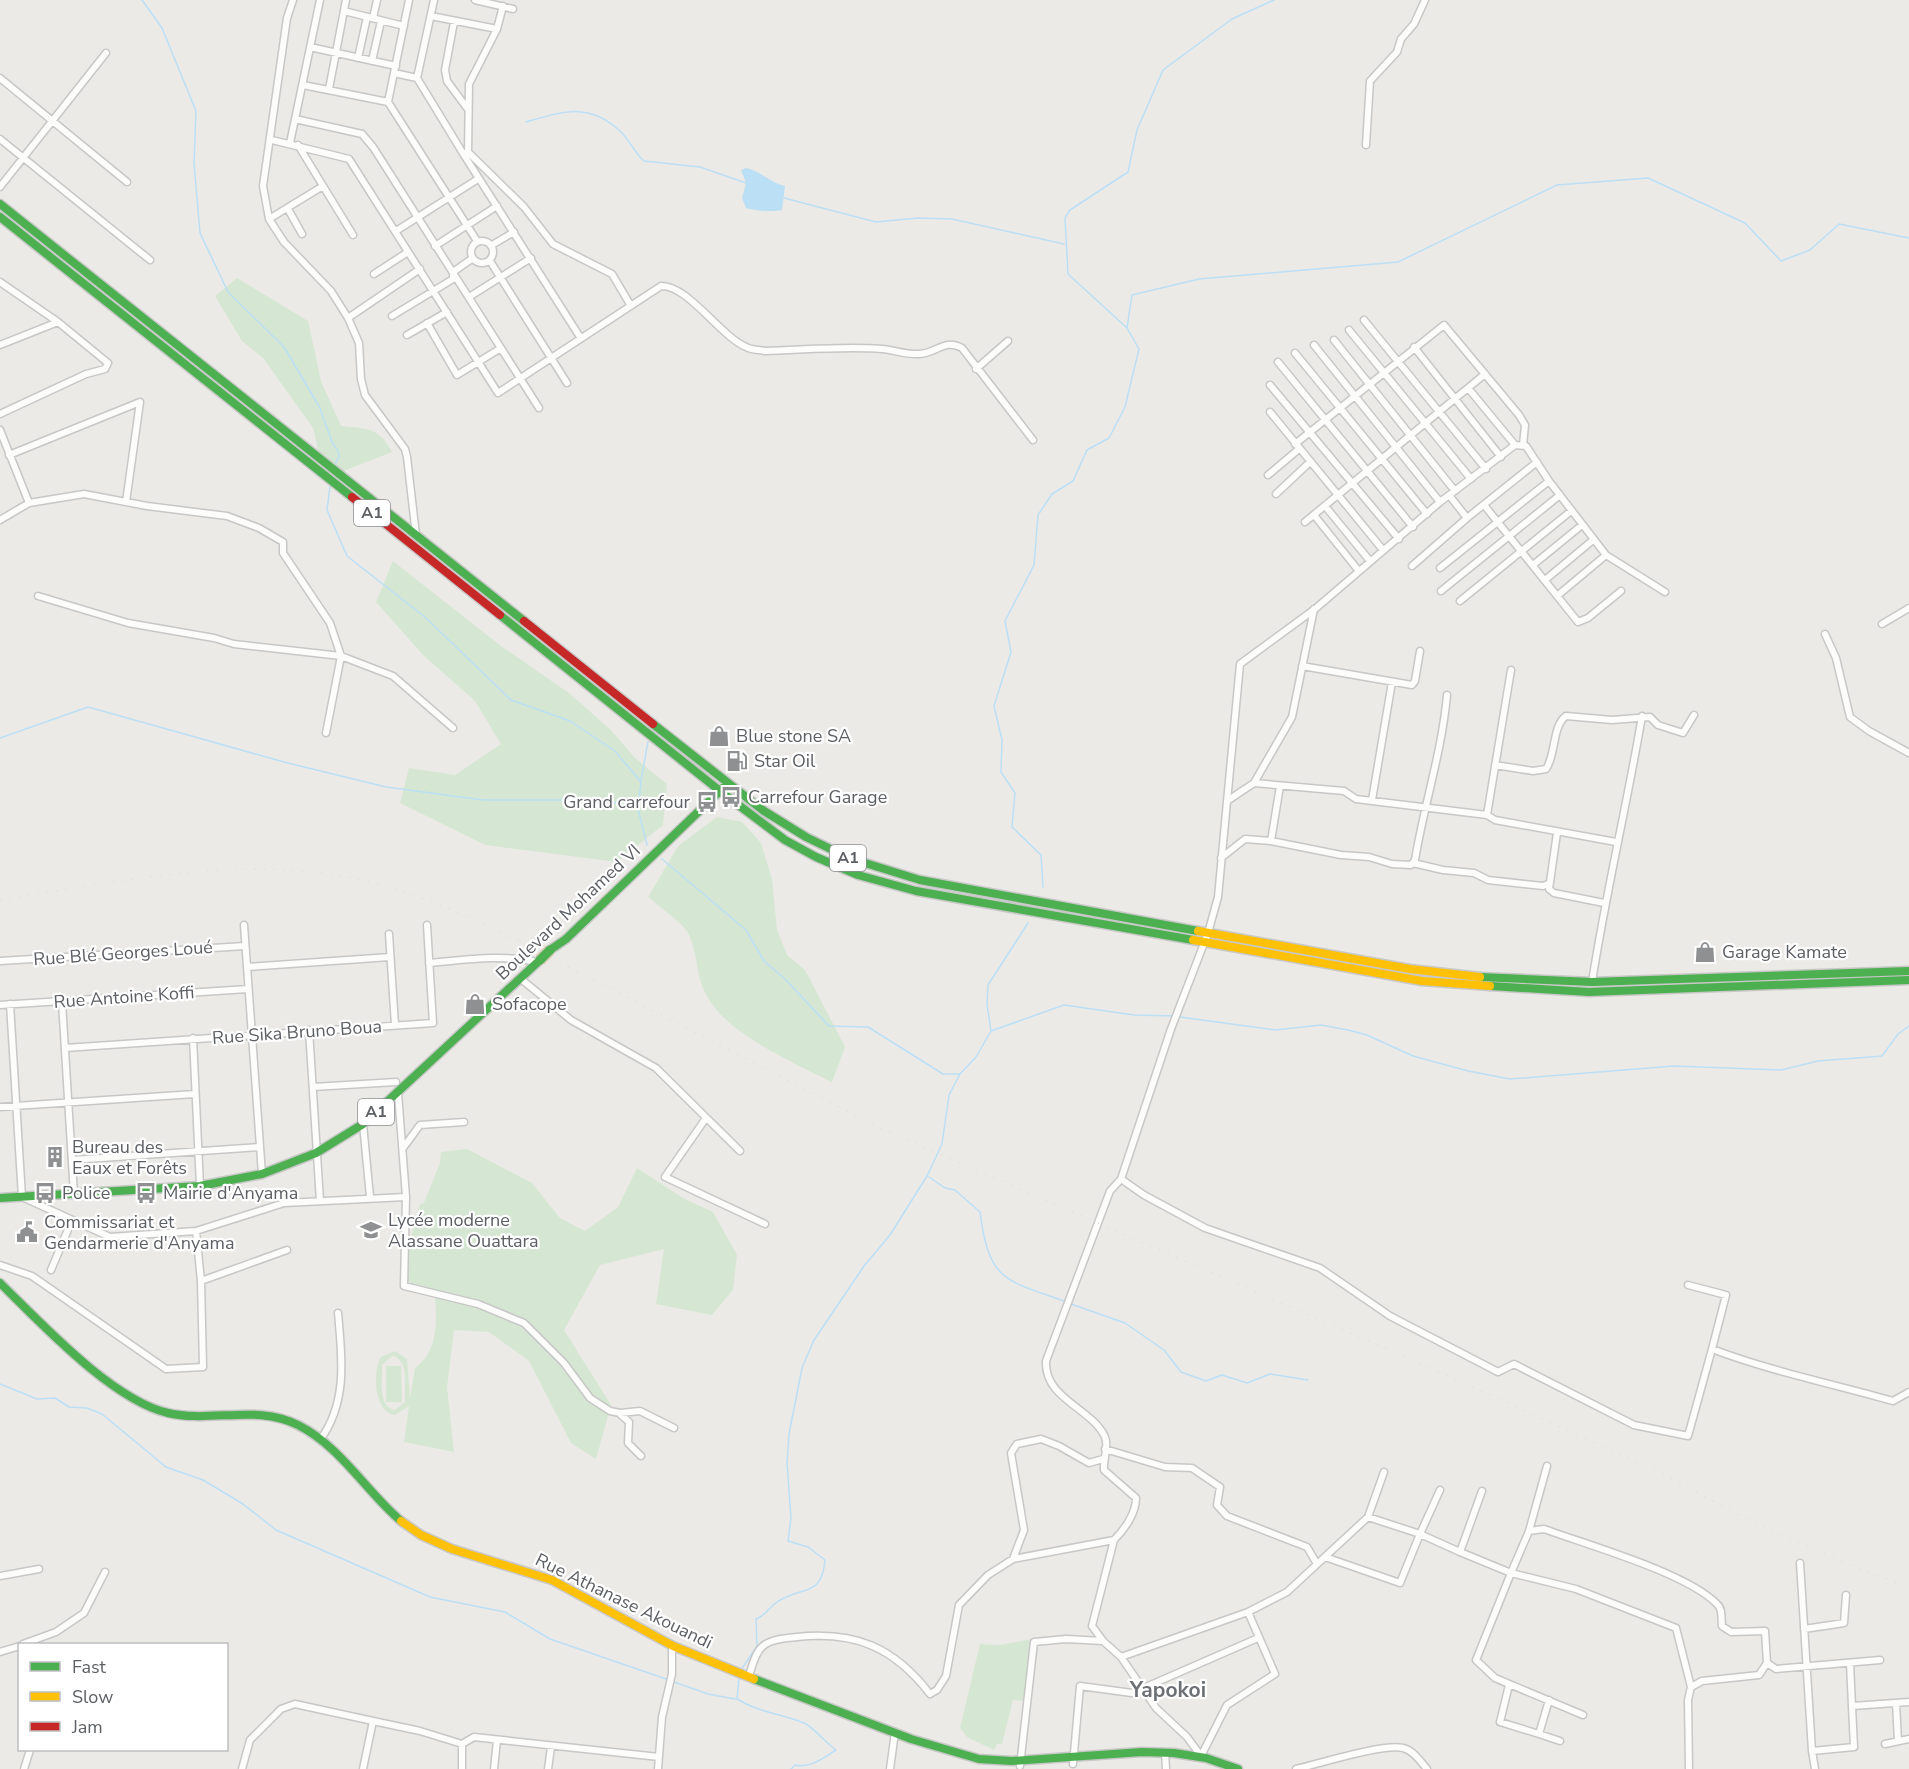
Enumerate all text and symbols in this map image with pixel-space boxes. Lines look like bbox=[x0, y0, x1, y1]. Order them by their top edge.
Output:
road number: A1 bbox=[354, 500, 390, 526]
shop icon: Blue stone SA bbox=[707, 724, 731, 748]
place label: Blue stone SA bbox=[736, 724, 851, 748]
fuel station icon: Star Oil bbox=[725, 749, 749, 773]
place label: Star Oil bbox=[754, 749, 816, 773]
bus stop icon: Carrefour Garage bbox=[719, 785, 743, 809]
place label: Carrefour Garage bbox=[748, 785, 887, 809]
place label: Grand carrefour bbox=[563, 790, 691, 814]
bus stop icon: Grand carrefour bbox=[695, 790, 719, 814]
street label: Boulevard Mohamed VI bbox=[491, 839, 645, 985]
road number: A1 bbox=[830, 845, 866, 871]
street label: Rue Blé Georges Loué bbox=[33, 935, 213, 971]
shop icon: Garage Kamate bbox=[1693, 940, 1717, 964]
place label: Garage Kamate bbox=[1722, 940, 1847, 964]
street label: Rue Antoine Koffi bbox=[53, 980, 195, 1014]
shop icon: Sofacope bbox=[463, 992, 487, 1016]
place label: Sofacope bbox=[492, 992, 567, 1016]
street label: Rue Sika Bruno Boua bbox=[211, 1014, 383, 1050]
road number: A1 bbox=[358, 1099, 394, 1125]
place label: Bureau des Eaux et Forêts bbox=[72, 1135, 187, 1180]
building icon: Bureau des Eaux et Forêts bbox=[43, 1145, 67, 1169]
bus stop icon: Police bbox=[33, 1181, 57, 1205]
place label: Police bbox=[62, 1181, 110, 1205]
bus stop icon: Mairie d'Anyama bbox=[134, 1181, 158, 1205]
place label: Mairie d'Anyama bbox=[163, 1181, 298, 1205]
place label: Lycée moderne Alassane Ouattara bbox=[388, 1208, 539, 1253]
place label: Commissariat et Gendarmerie d'Anyama bbox=[44, 1210, 234, 1255]
school or university icon: Lycée moderne Alassane Ouattara bbox=[359, 1218, 383, 1242]
public building icon: Commissariat et Gendarmerie d'Anyama bbox=[15, 1220, 39, 1244]
street label: Rue Athanase Akouandi bbox=[531, 1548, 717, 1654]
legend bbox=[18, 1643, 228, 1751]
text: Fast bbox=[72, 1655, 107, 1679]
district label: Yapokoi bbox=[1129, 1676, 1206, 1704]
text: Slow bbox=[72, 1685, 113, 1709]
text: Jam bbox=[71, 1715, 103, 1739]

